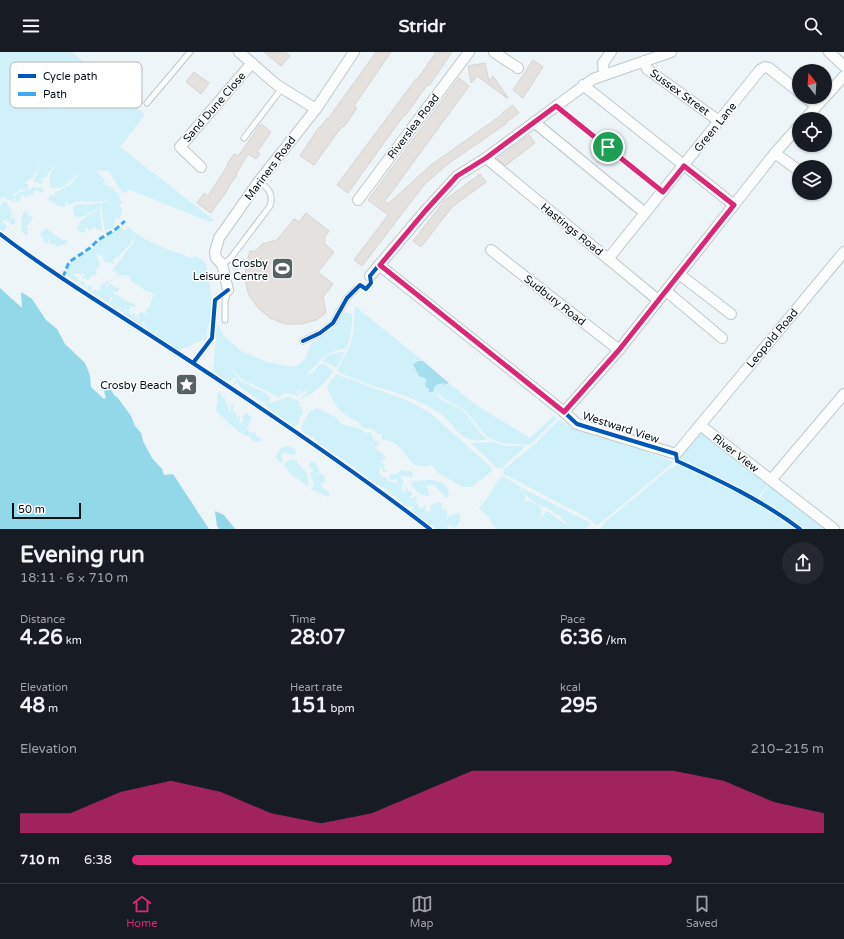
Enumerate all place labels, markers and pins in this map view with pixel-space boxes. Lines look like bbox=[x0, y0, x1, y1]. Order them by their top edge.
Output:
pin bbox=[591, 130, 625, 164]
sports icon: Crosby Leisure Centre bbox=[270, 256, 296, 282]
place label: Crosby Leisure Centre bbox=[193, 257, 268, 283]
place icon: Crosby Beach bbox=[174, 372, 200, 398]
place label: Crosby Beach bbox=[100, 379, 172, 392]

